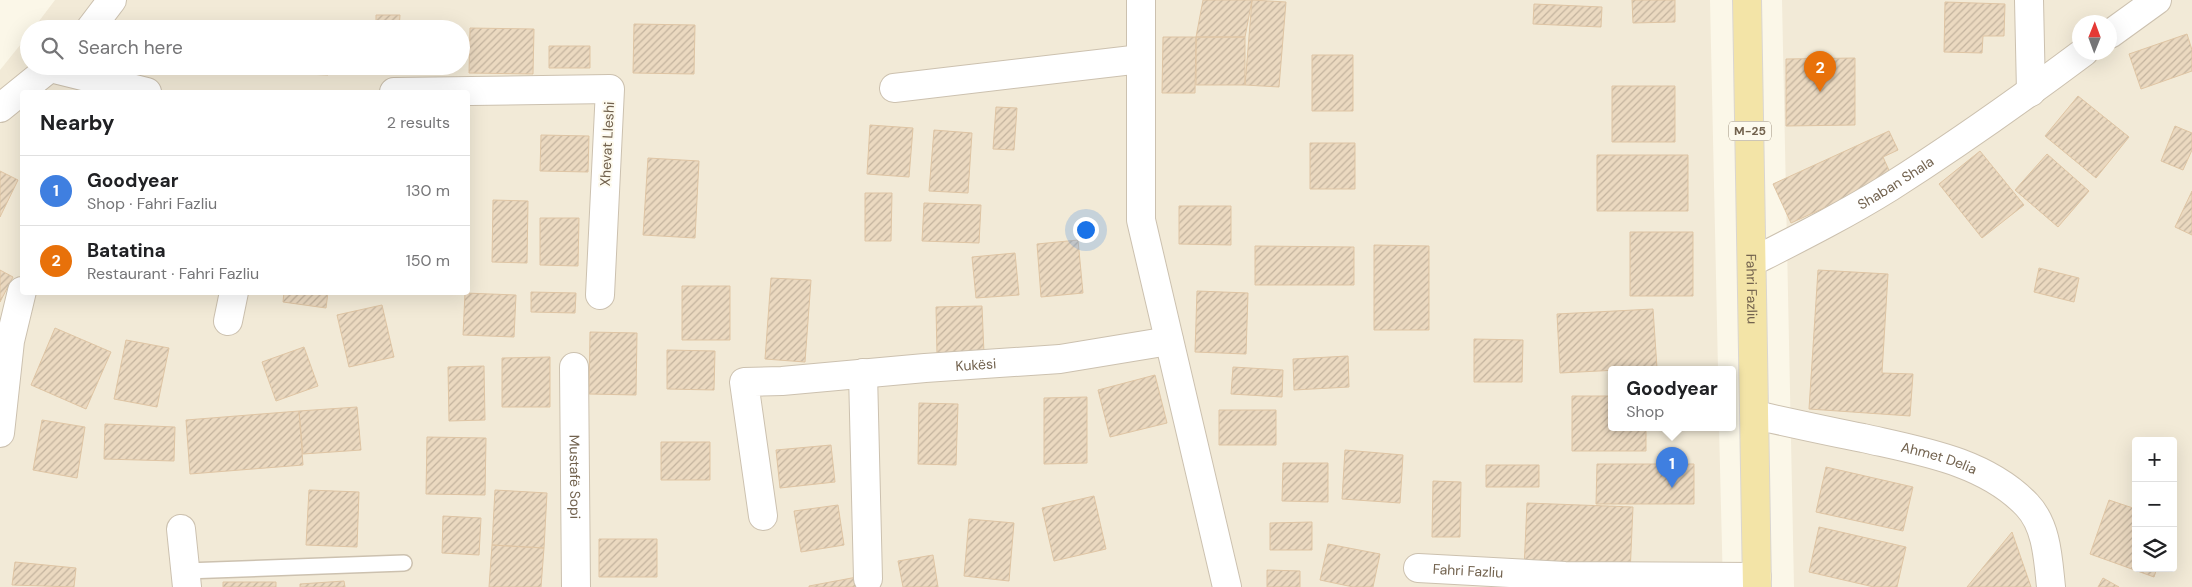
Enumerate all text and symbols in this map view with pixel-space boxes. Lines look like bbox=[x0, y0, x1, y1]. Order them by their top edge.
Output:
north arrow bbox=[2072, 15, 2117, 60]
search box bbox=[20, 20, 470, 75]
icon: search bbox=[38, 34, 66, 62]
text: Search here bbox=[78, 35, 183, 60]
pin: 2 bbox=[1804, 51, 1836, 92]
street label: Xhevat Lleshi bbox=[596, 101, 618, 187]
text: Nearby bbox=[40, 109, 114, 137]
text: 2 results bbox=[387, 112, 450, 133]
road number: M-25 bbox=[1729, 122, 1771, 140]
street label: Shaban Shala bbox=[1854, 152, 1937, 213]
text: Goodyear bbox=[87, 168, 178, 193]
text: 1 bbox=[53, 180, 59, 201]
text: 130 m bbox=[406, 180, 450, 201]
text: Shop · Fahri Fazliu bbox=[87, 193, 217, 214]
your location bbox=[1073, 217, 1099, 243]
text: Batatina bbox=[87, 238, 166, 263]
text: 2 bbox=[51, 250, 61, 271]
text: 150 m bbox=[406, 250, 450, 271]
street label: Fahri Fazliu bbox=[1742, 254, 1762, 324]
text: Restaurant · Fahri Fazliu bbox=[87, 263, 259, 284]
street label: Kukësi bbox=[955, 354, 997, 375]
popup bbox=[1608, 366, 1736, 431]
text: Goodyear bbox=[1626, 376, 1718, 401]
text: Shop bbox=[1626, 401, 1664, 422]
street label: Mustafë Sopi bbox=[566, 435, 584, 519]
map controls bbox=[2132, 437, 2177, 572]
button: + bbox=[2132, 437, 2177, 482]
street label: Ahmet Delia bbox=[1899, 438, 1980, 478]
pin: 1 bbox=[1656, 447, 1688, 488]
button: − bbox=[2132, 482, 2177, 527]
button: layers bbox=[2132, 527, 2177, 572]
street label: Fahri Fazliu bbox=[1432, 560, 1504, 582]

